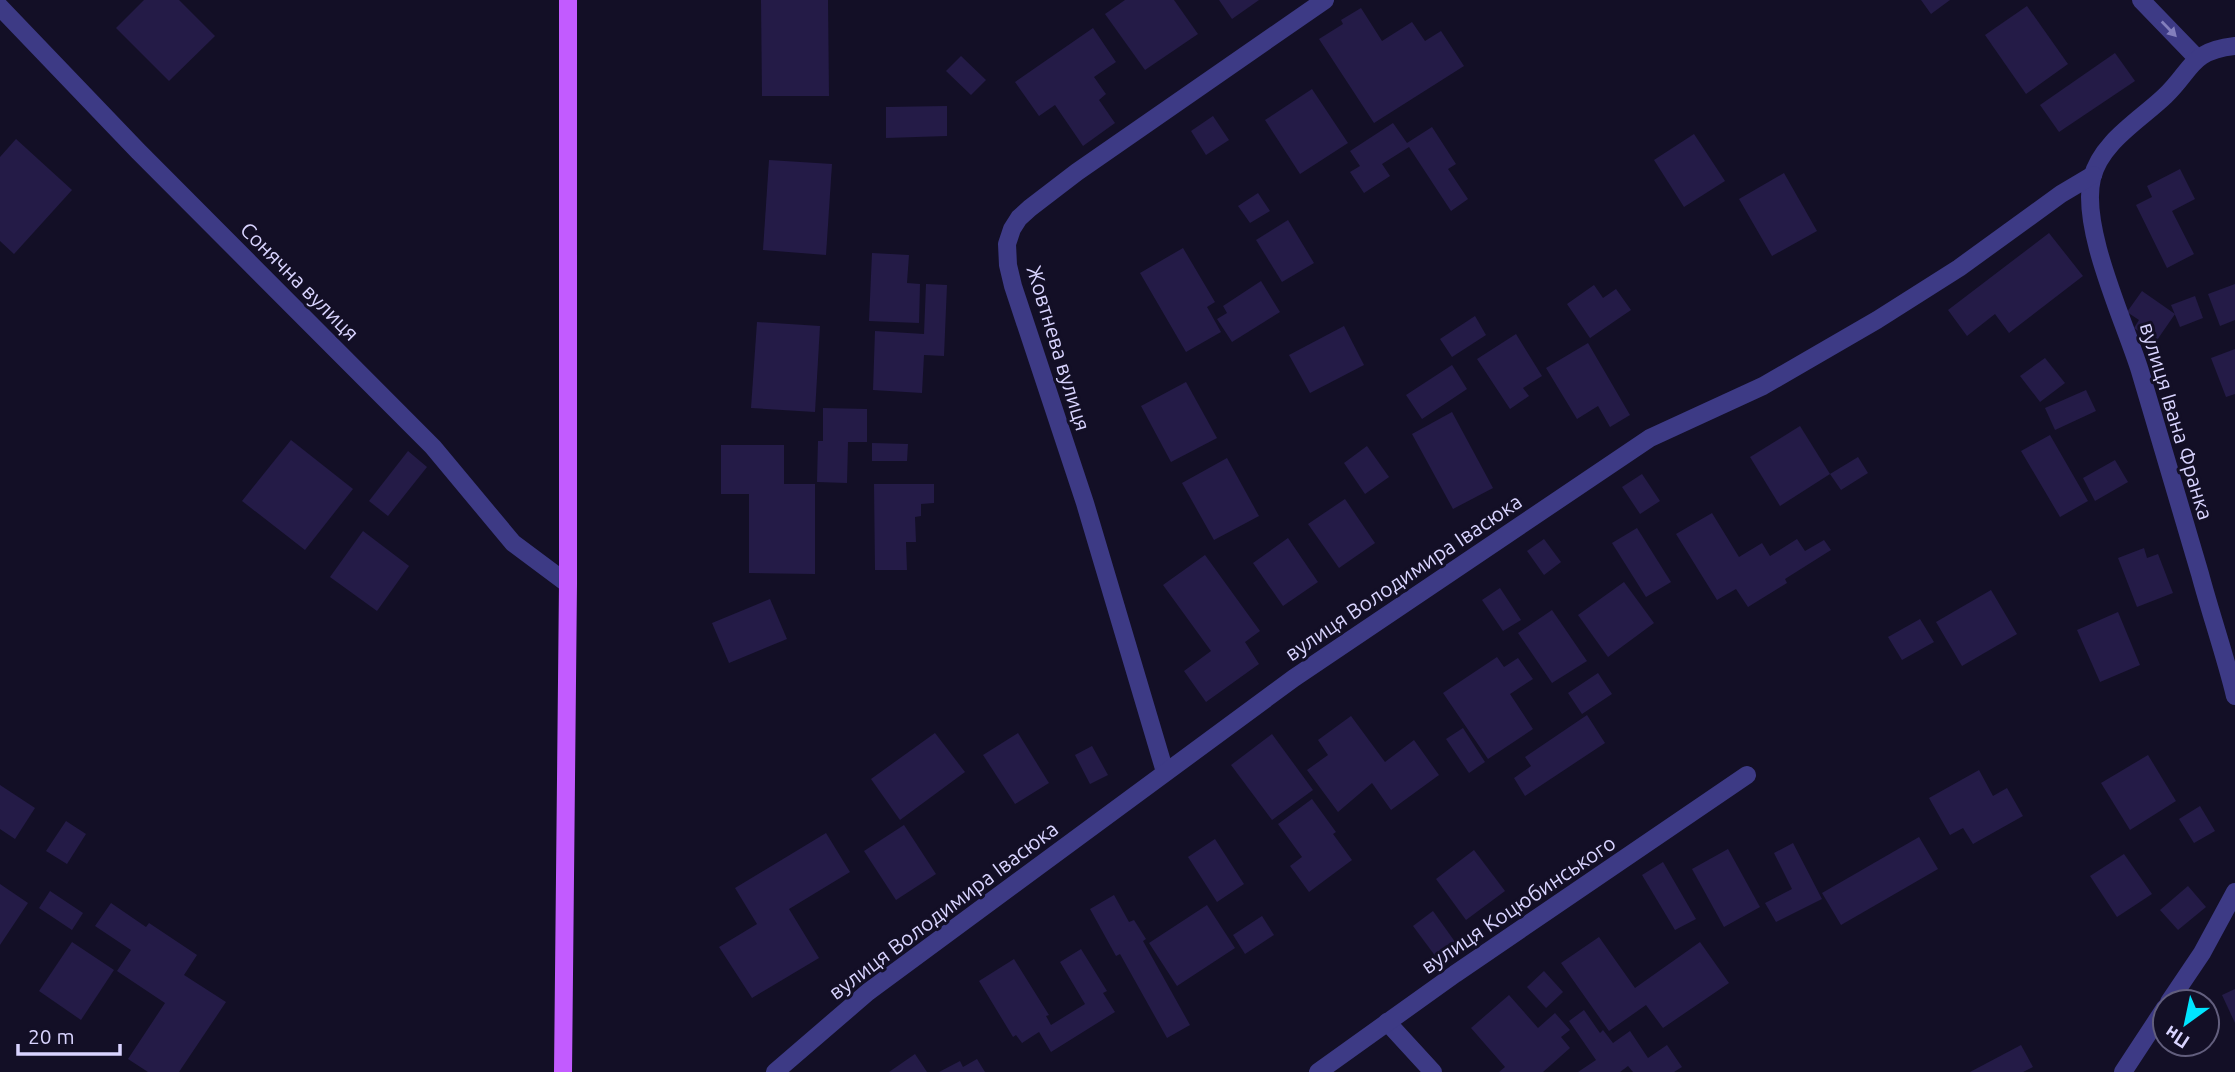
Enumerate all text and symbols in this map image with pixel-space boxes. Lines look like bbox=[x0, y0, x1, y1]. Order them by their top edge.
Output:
one-way arrow bbox=[2160, 20, 2176, 37]
street label: Сонячна вулиця bbox=[236, 217, 364, 345]
street label: Жовтнева вулиця bbox=[1022, 262, 1096, 434]
street label: вулиця Івана Франка bbox=[2136, 319, 2218, 523]
street label: вулиця Володимира Івасюка bbox=[1280, 489, 1526, 665]
street label: вулиця Володимира Івасюка bbox=[824, 816, 1062, 1004]
street label: вулиця Коцюбинського bbox=[1416, 830, 1620, 978]
north arrow bbox=[2151, 988, 2221, 1058]
scale bar bbox=[18, 1012, 119, 1056]
text: Пн bbox=[2160, 1021, 2193, 1053]
text: 20 m bbox=[28, 1024, 75, 1048]

